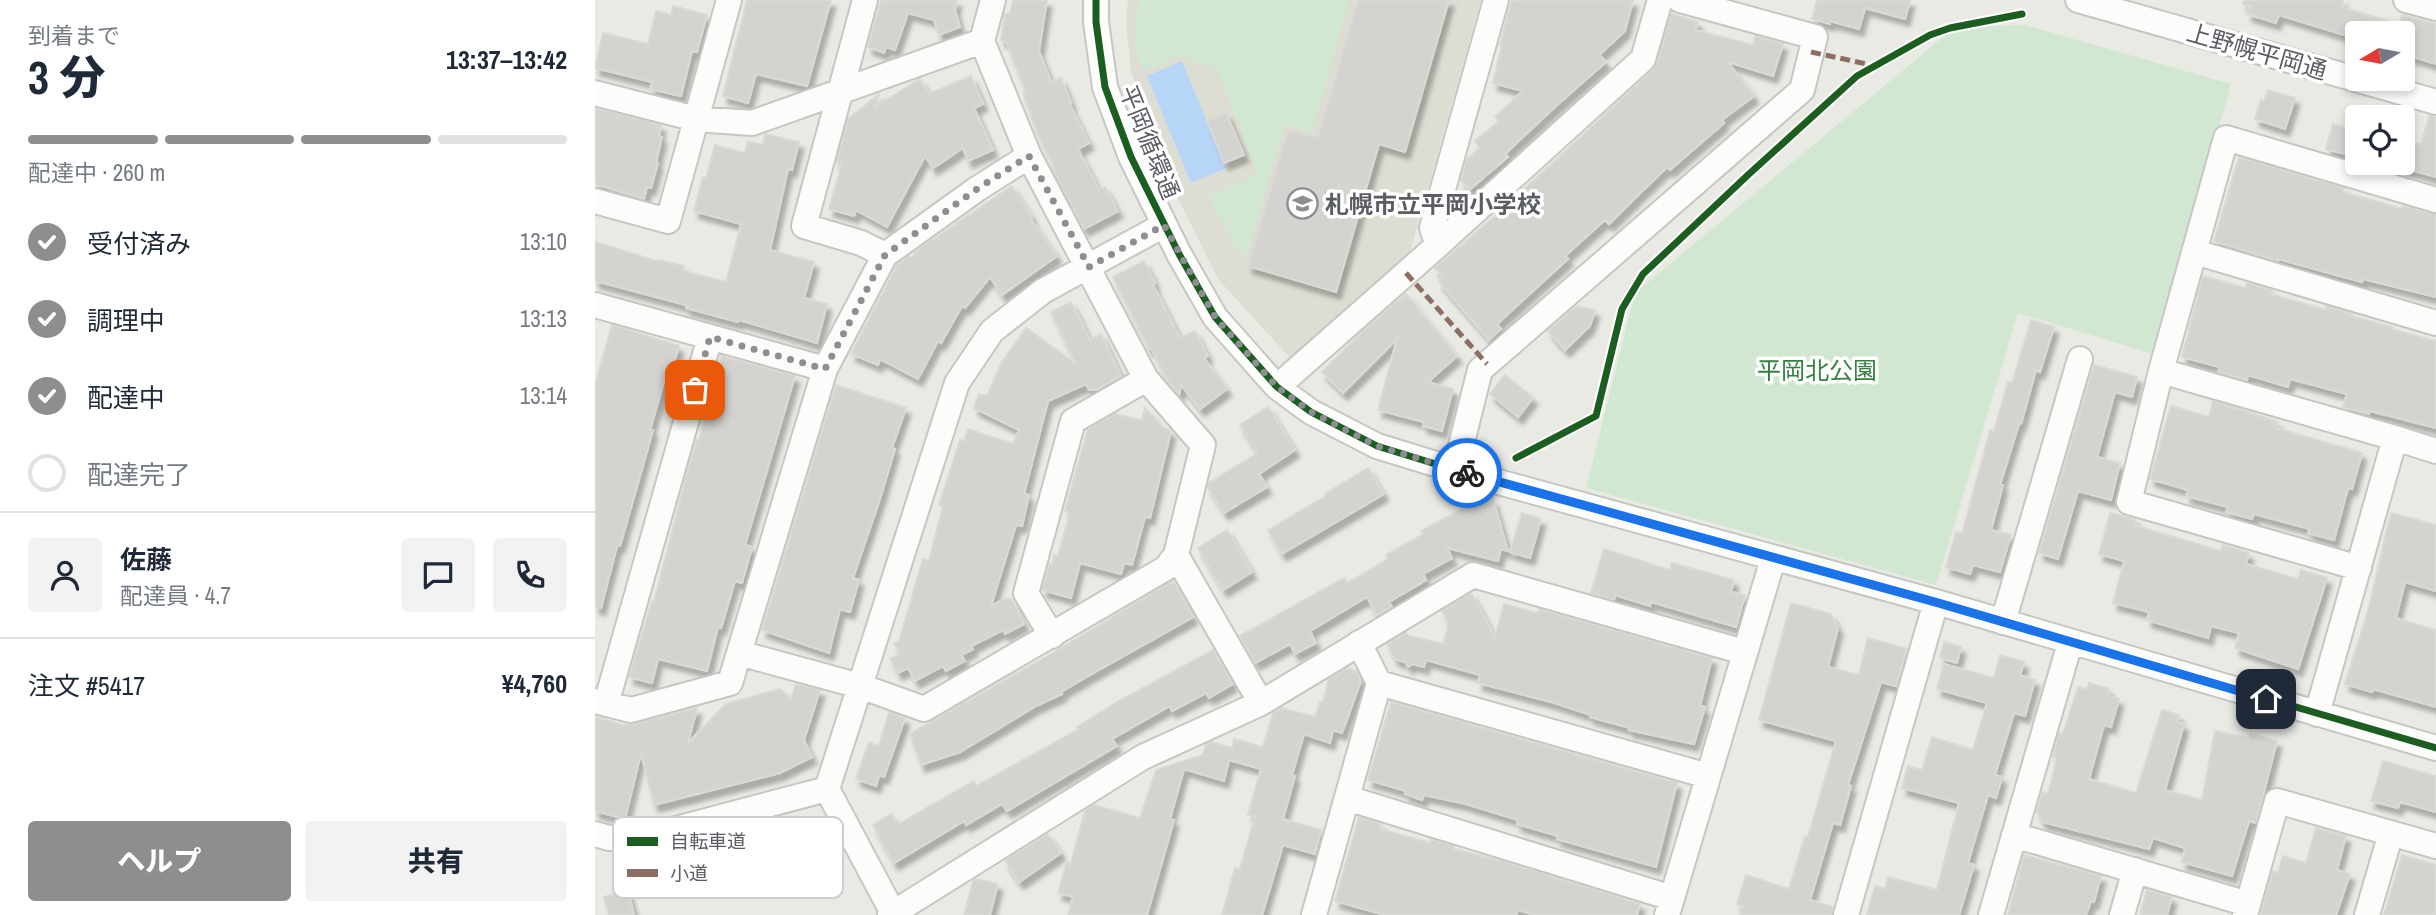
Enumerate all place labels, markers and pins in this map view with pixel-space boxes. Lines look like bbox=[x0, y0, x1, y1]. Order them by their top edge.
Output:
school or university icon: 札幌市立平岡小学校 bbox=[1285, 187, 1319, 221]
place label: 札幌市立平岡小学校 bbox=[1325, 188, 1541, 220]
pin bbox=[665, 360, 725, 420]
pin bbox=[2236, 669, 2296, 729]

